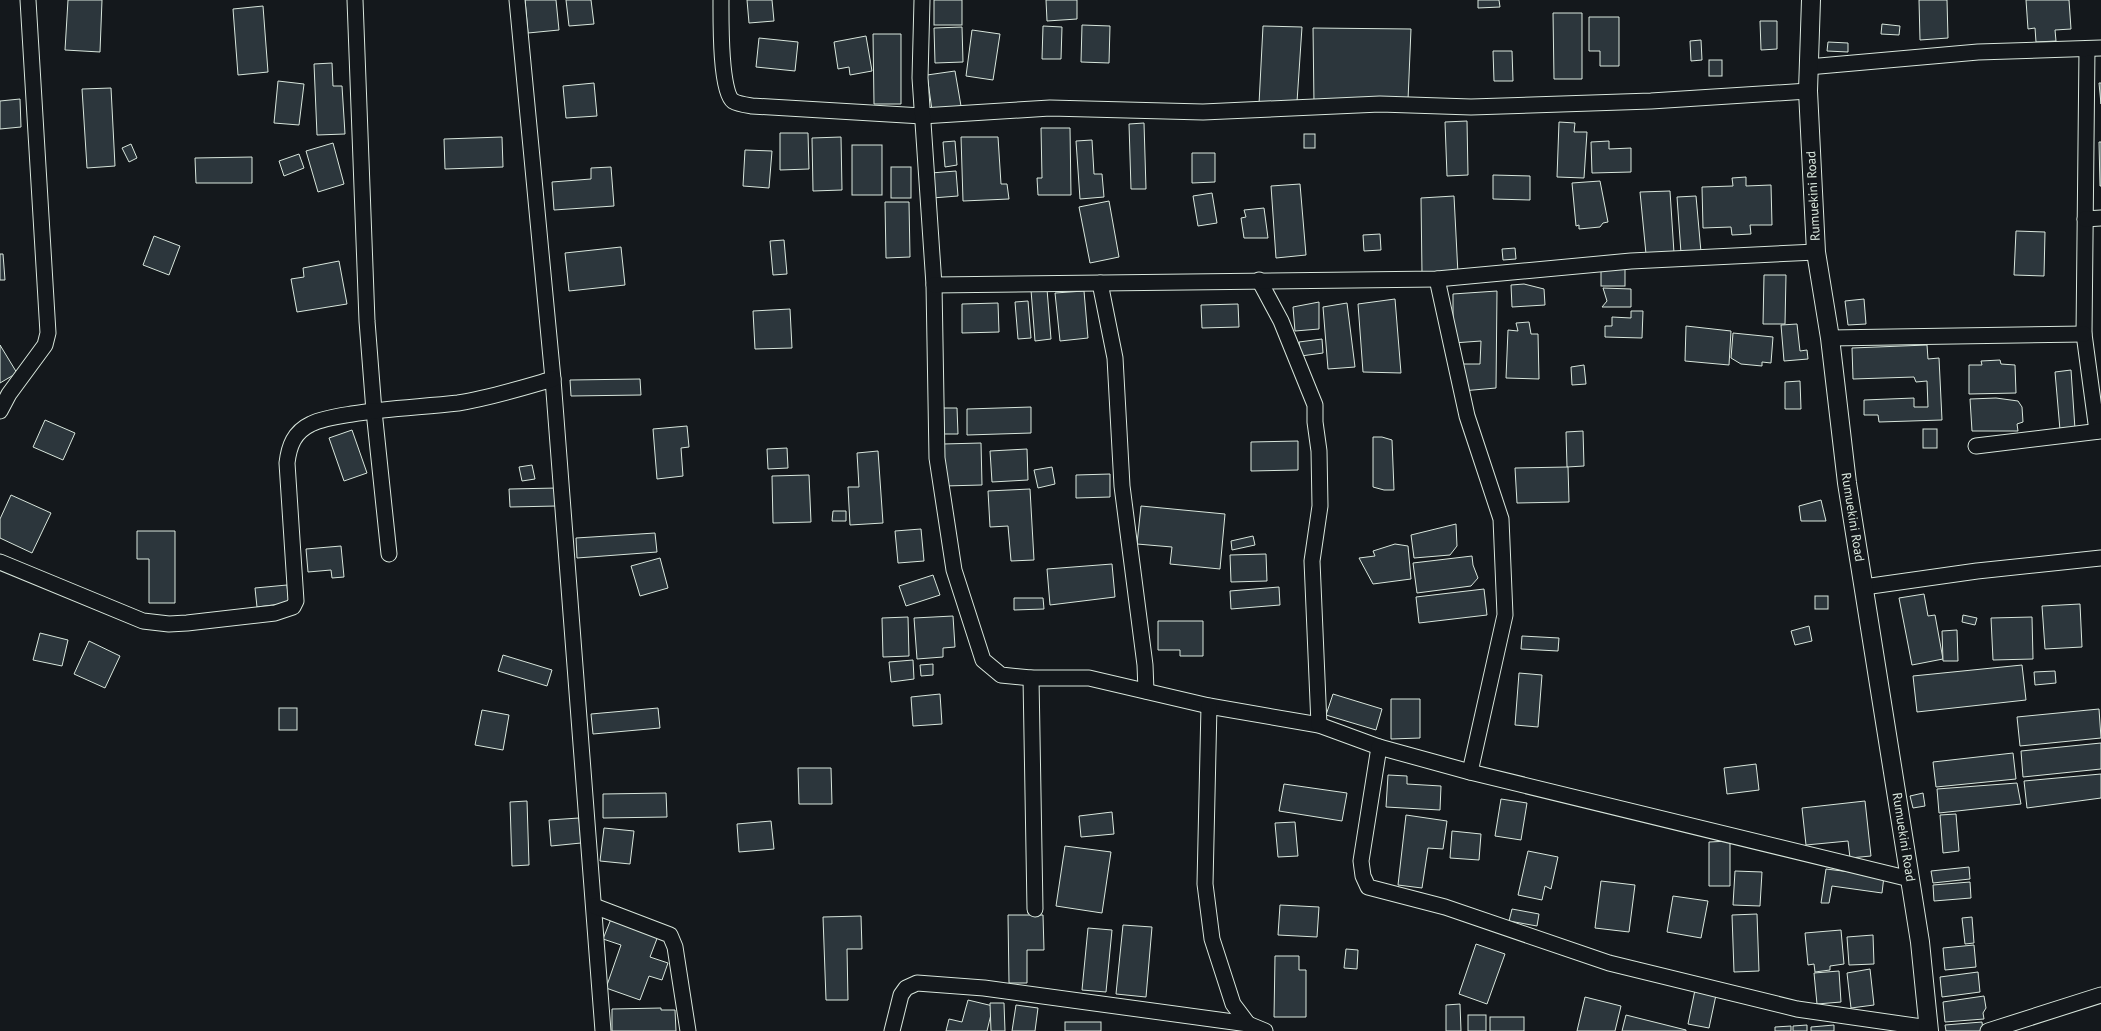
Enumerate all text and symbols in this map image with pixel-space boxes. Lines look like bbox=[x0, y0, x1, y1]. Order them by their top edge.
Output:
street label: Rumuekini Road bbox=[1802, 151, 1824, 241]
street label: Rumuekini Road bbox=[1838, 471, 1868, 563]
street label: Rumuekini Road bbox=[1889, 791, 1919, 883]

